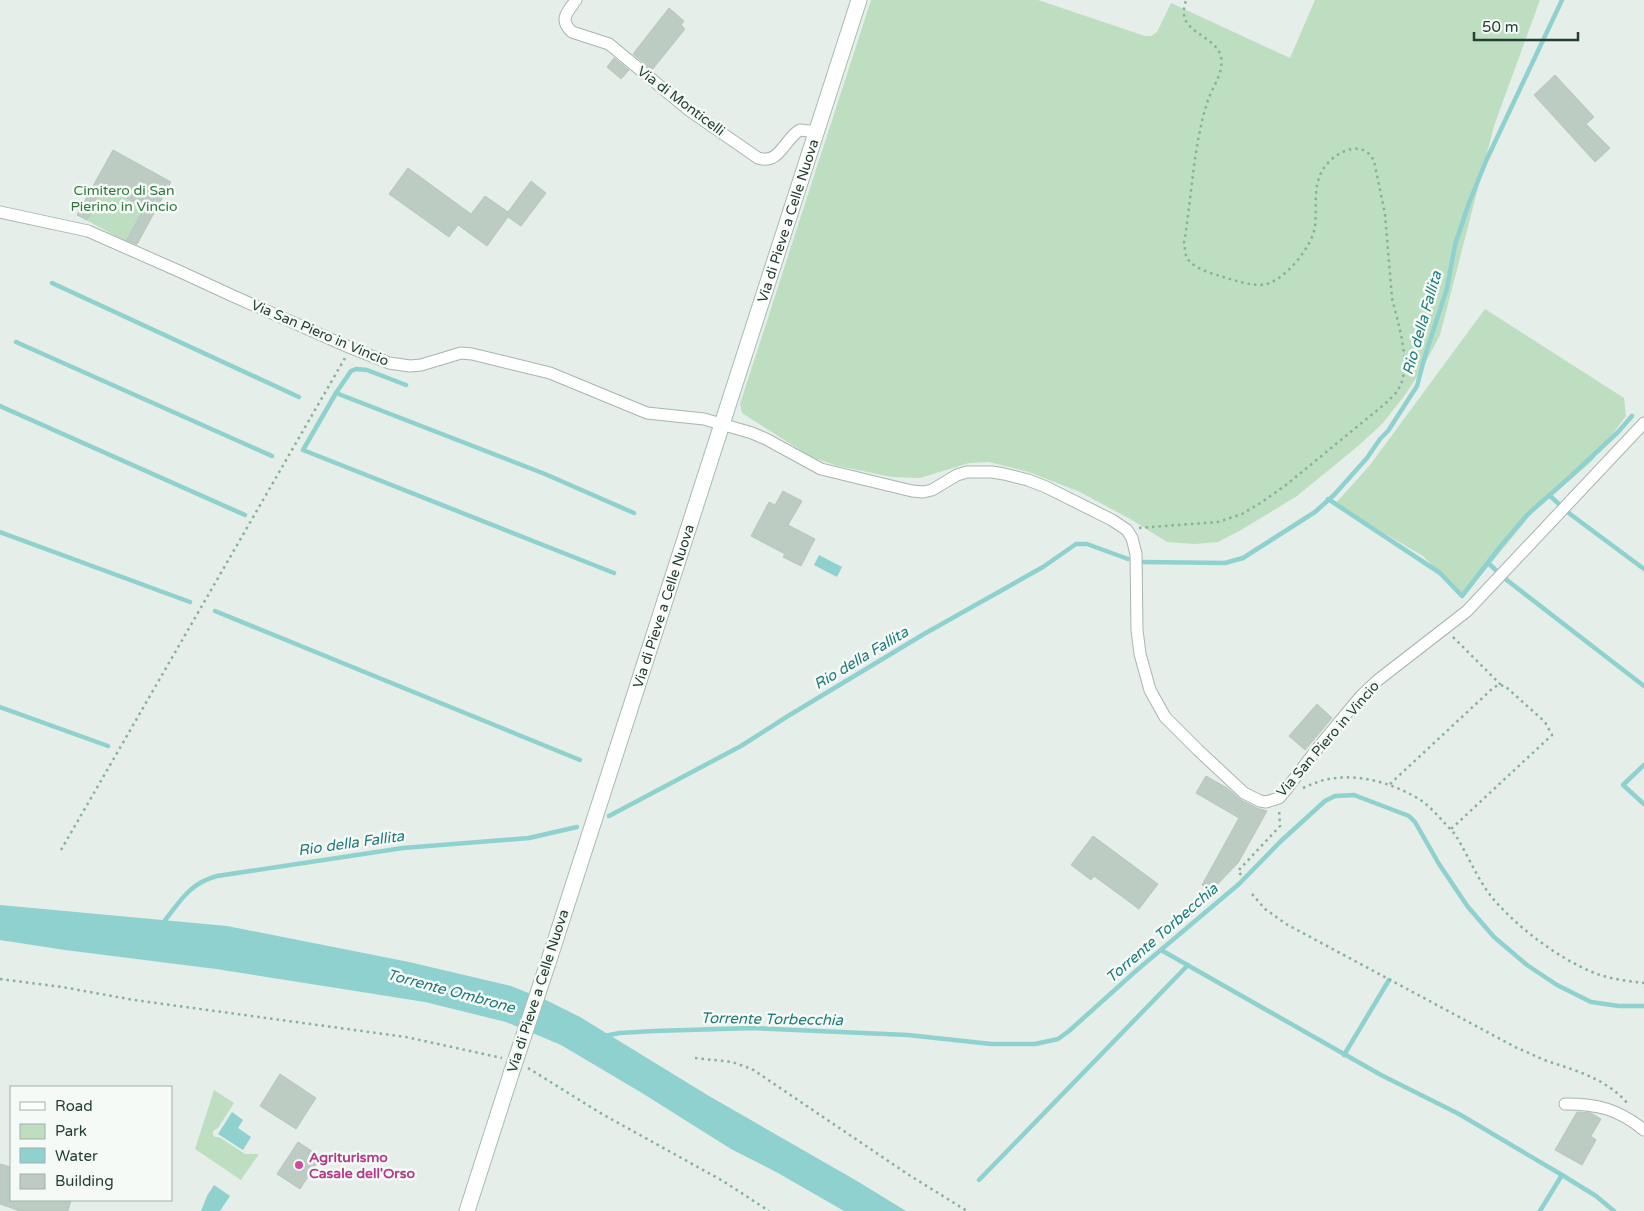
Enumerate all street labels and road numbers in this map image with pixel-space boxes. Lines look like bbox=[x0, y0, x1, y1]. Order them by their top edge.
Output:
street label: Via di Monticelli bbox=[634, 63, 728, 139]
street label: Via di Pieve a Celle Nuova bbox=[753, 137, 822, 305]
street label: Via San Piero in Vincio bbox=[249, 296, 391, 370]
street label: Via di Pieve a Celle Nuova bbox=[629, 522, 698, 690]
street label: Via San Piero in Vincio bbox=[1273, 678, 1383, 800]
street label: Via di Pieve a Celle Nuova bbox=[504, 907, 572, 1075]

